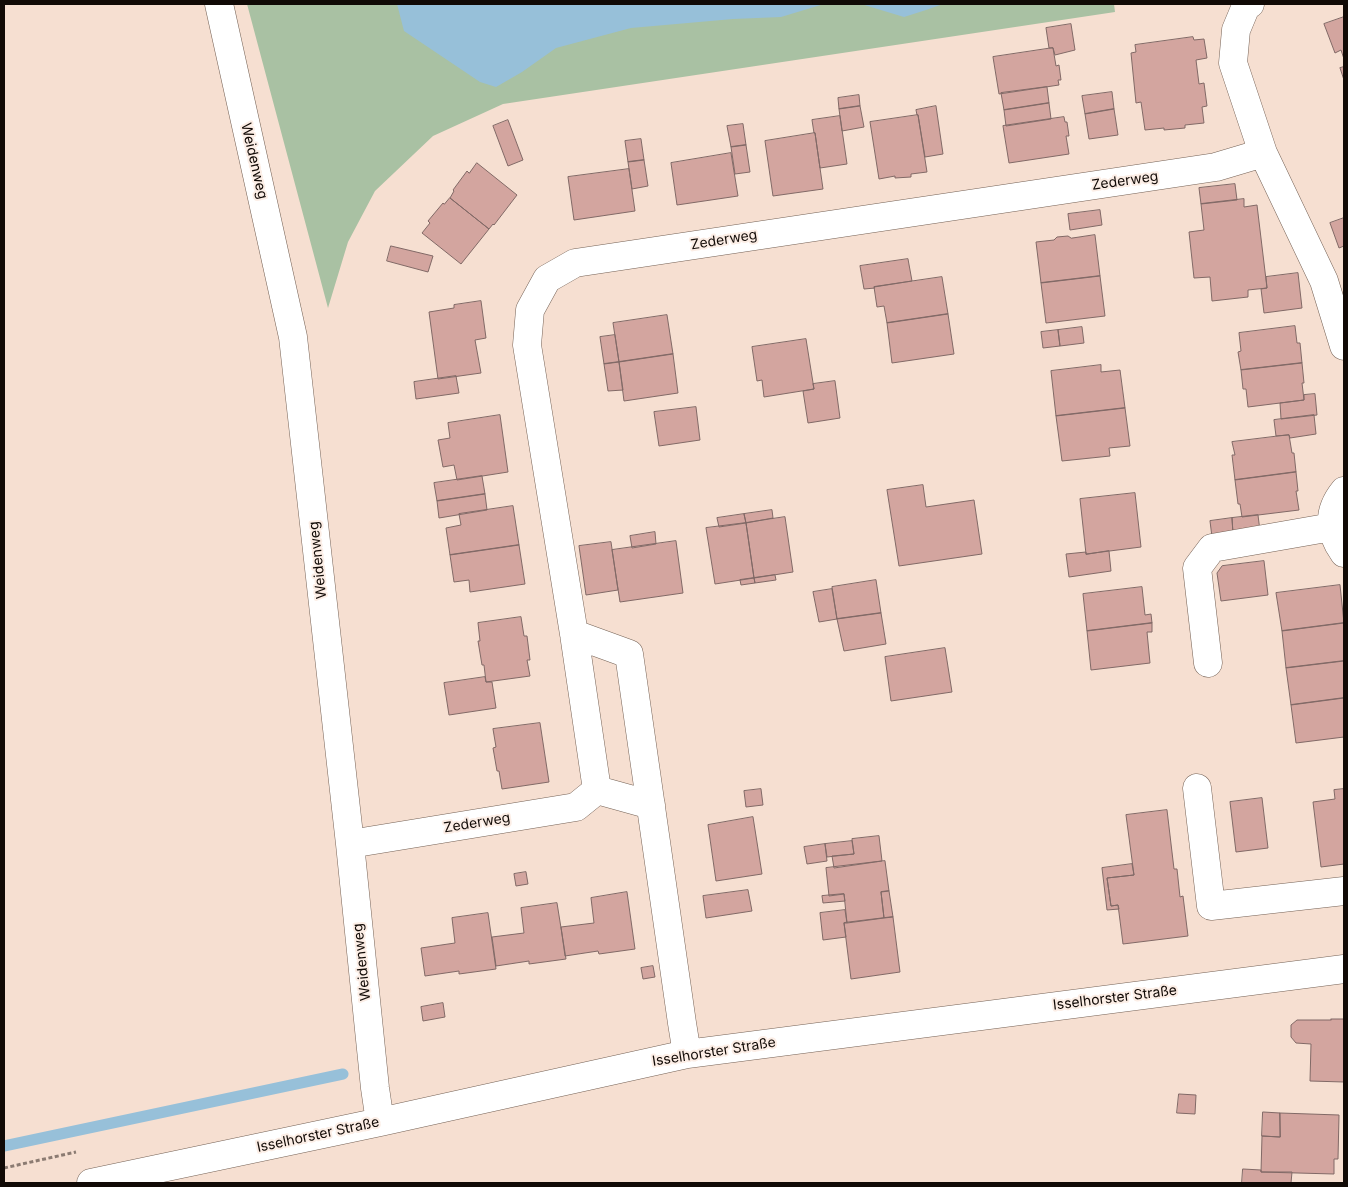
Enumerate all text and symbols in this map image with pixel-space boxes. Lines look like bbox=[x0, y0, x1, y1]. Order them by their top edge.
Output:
street label: Weidenweg bbox=[237, 121, 271, 201]
street label: Zederweg bbox=[1091, 168, 1159, 194]
street label: Zederweg bbox=[690, 226, 758, 254]
street label: Weidenweg bbox=[306, 521, 330, 599]
street label: Zederweg bbox=[443, 809, 511, 837]
street label: Weidenweg bbox=[350, 923, 374, 1001]
street label: Isselhorster Straße bbox=[1052, 982, 1178, 1014]
street label: Isselhorster Straße bbox=[651, 1034, 777, 1070]
street label: Isselhorster Straße bbox=[255, 1114, 381, 1156]

